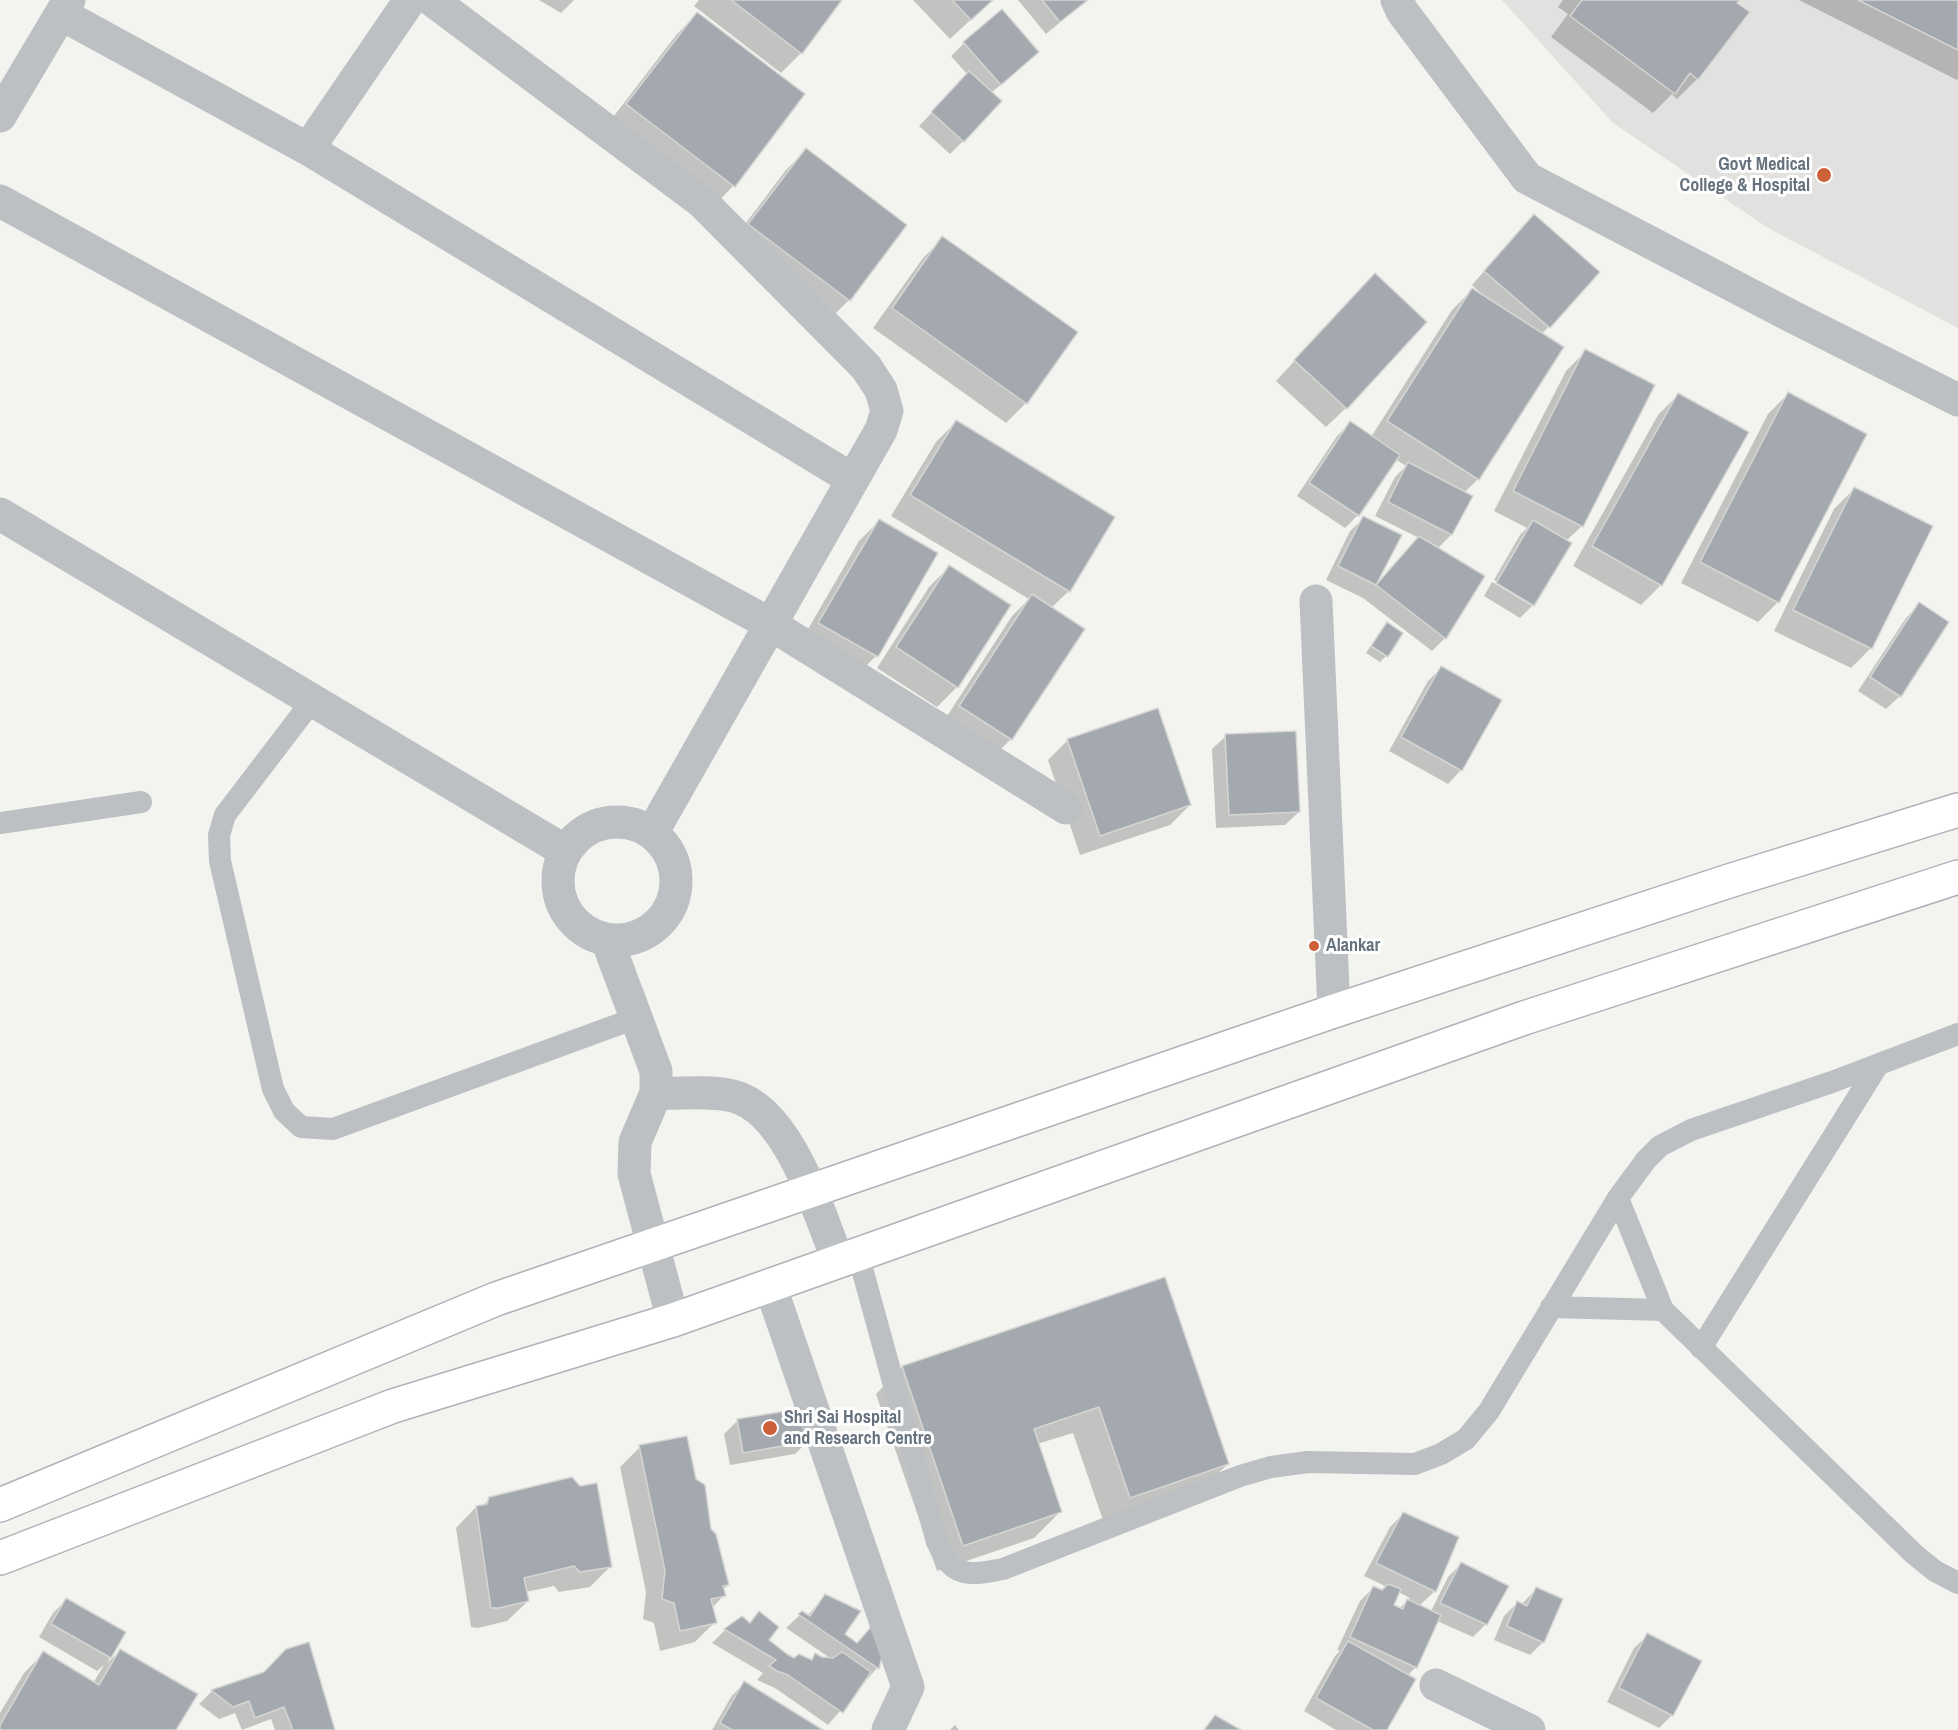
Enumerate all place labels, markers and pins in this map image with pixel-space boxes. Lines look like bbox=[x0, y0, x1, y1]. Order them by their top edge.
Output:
place label: Govt Medical College & Hospital bbox=[1680, 154, 1810, 196]
marker: Govt Medical College & Hospital bbox=[1815, 166, 1833, 184]
place label: Alankar bbox=[1326, 935, 1380, 957]
marker: Alankar bbox=[1307, 939, 1321, 953]
place label: Shri Sai Hospital and Research Centre bbox=[784, 1407, 932, 1450]
marker: Shri Sai Hospital and Research Centre bbox=[761, 1419, 779, 1437]

